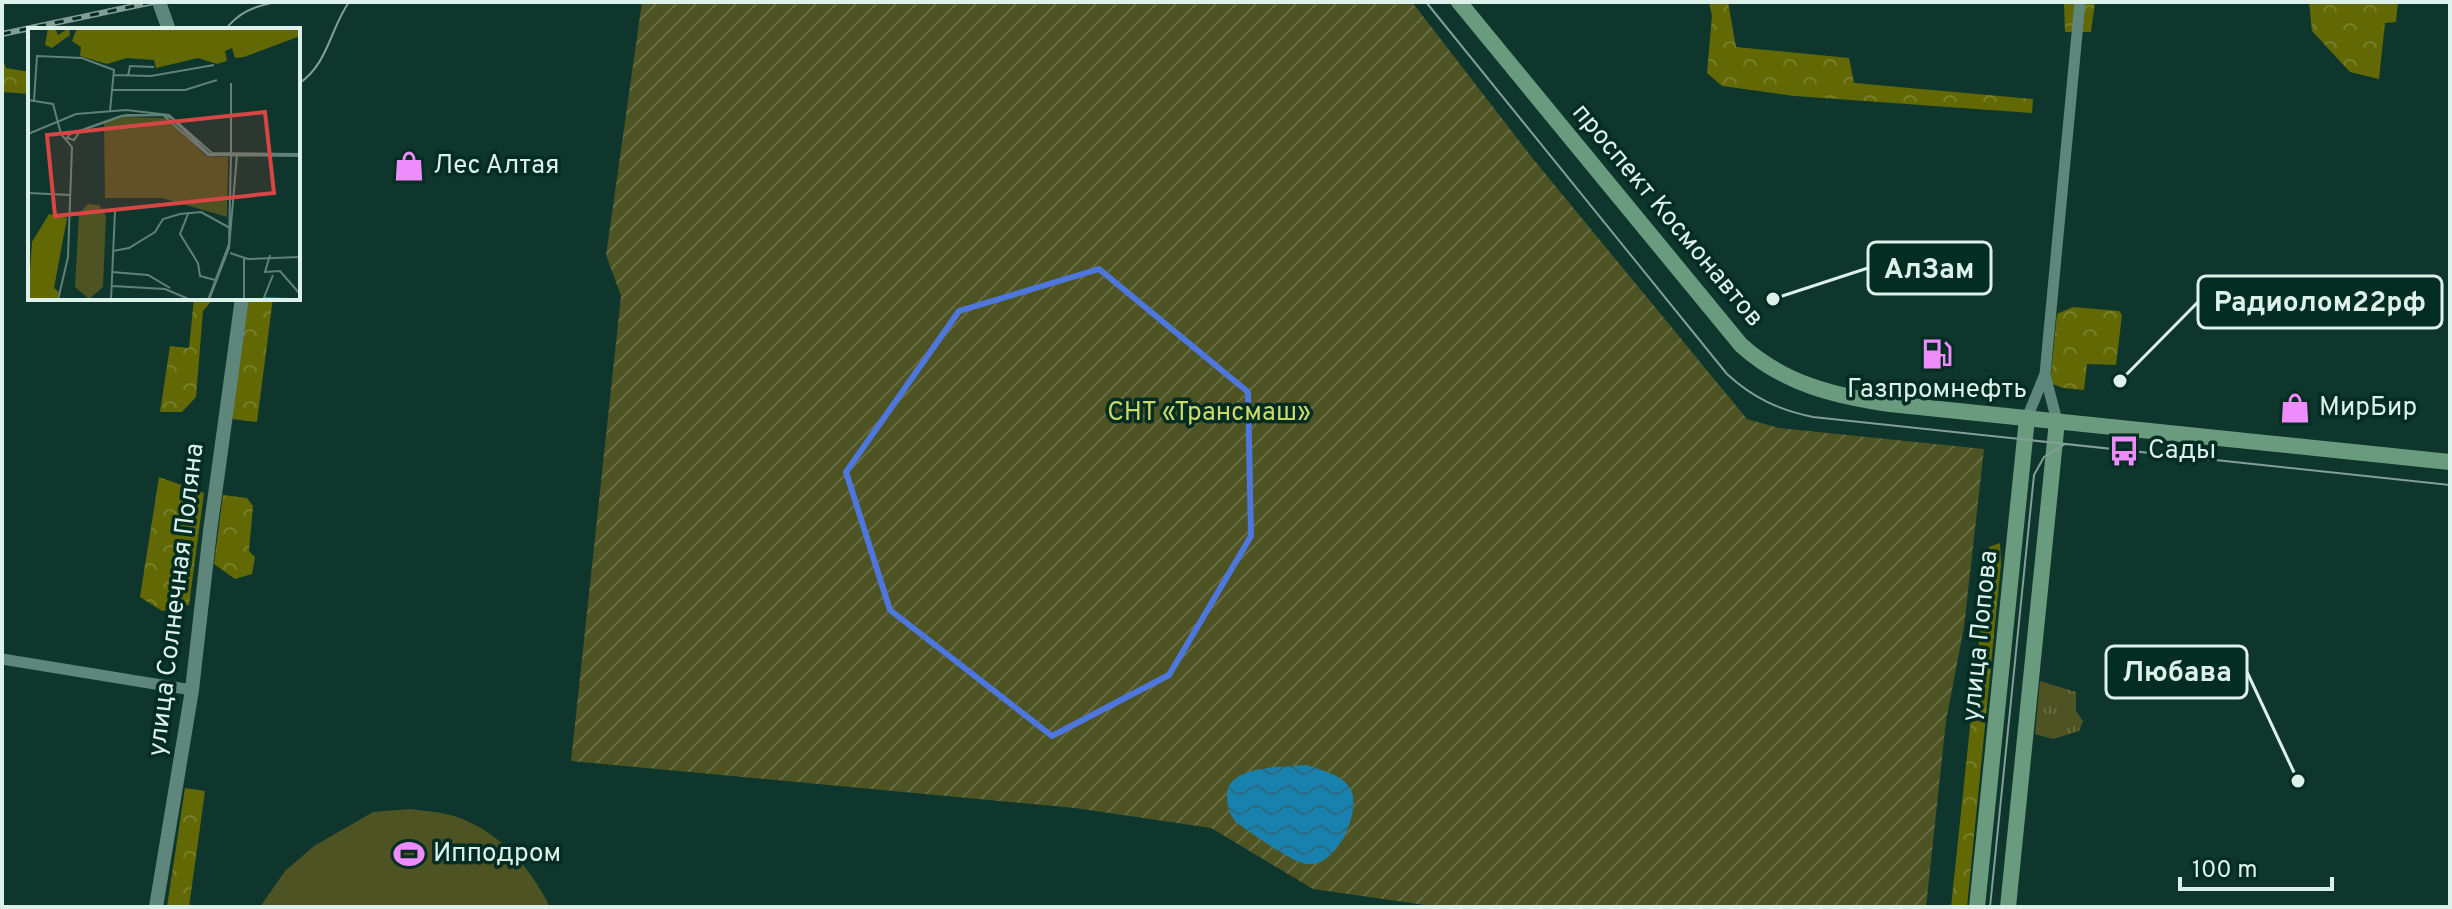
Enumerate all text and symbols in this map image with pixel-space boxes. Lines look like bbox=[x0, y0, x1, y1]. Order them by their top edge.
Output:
inset map bbox=[28, 28, 300, 300]
street label: проспект Космонавтов bbox=[1564, 98, 1770, 334]
shop icon: Лес Алтая bbox=[392, 149, 426, 183]
place label: Лес Алтая bbox=[433, 150, 560, 183]
callout: АлЗам bbox=[1868, 242, 1991, 294]
text: АлЗам bbox=[1884, 253, 1974, 289]
callout: Радиолом22рф bbox=[2198, 276, 2442, 328]
text: Радиолом22рф bbox=[2214, 286, 2426, 322]
fuel station icon: Газпромнефть bbox=[1920, 337, 1954, 371]
place label: Газпромнефть bbox=[1847, 374, 2027, 407]
shop icon: МирБир bbox=[2278, 391, 2312, 425]
place label: МирБир bbox=[2319, 392, 2417, 425]
park label: СНТ «Трансмаш» bbox=[1107, 397, 1311, 430]
bus stop icon: Сады bbox=[2107, 434, 2141, 468]
place label: Сады bbox=[2148, 435, 2216, 468]
street label: улица Солнечная Поляна bbox=[141, 441, 213, 759]
street label: улица Попова bbox=[1956, 549, 2006, 723]
callout: Любава bbox=[2106, 646, 2247, 698]
text: Любава bbox=[2122, 656, 2232, 692]
sports icon: Ипподром bbox=[392, 837, 426, 871]
place label: Ипподром bbox=[433, 838, 561, 871]
scale bar bbox=[2180, 841, 2332, 891]
text: 100 m bbox=[2192, 856, 2258, 886]

